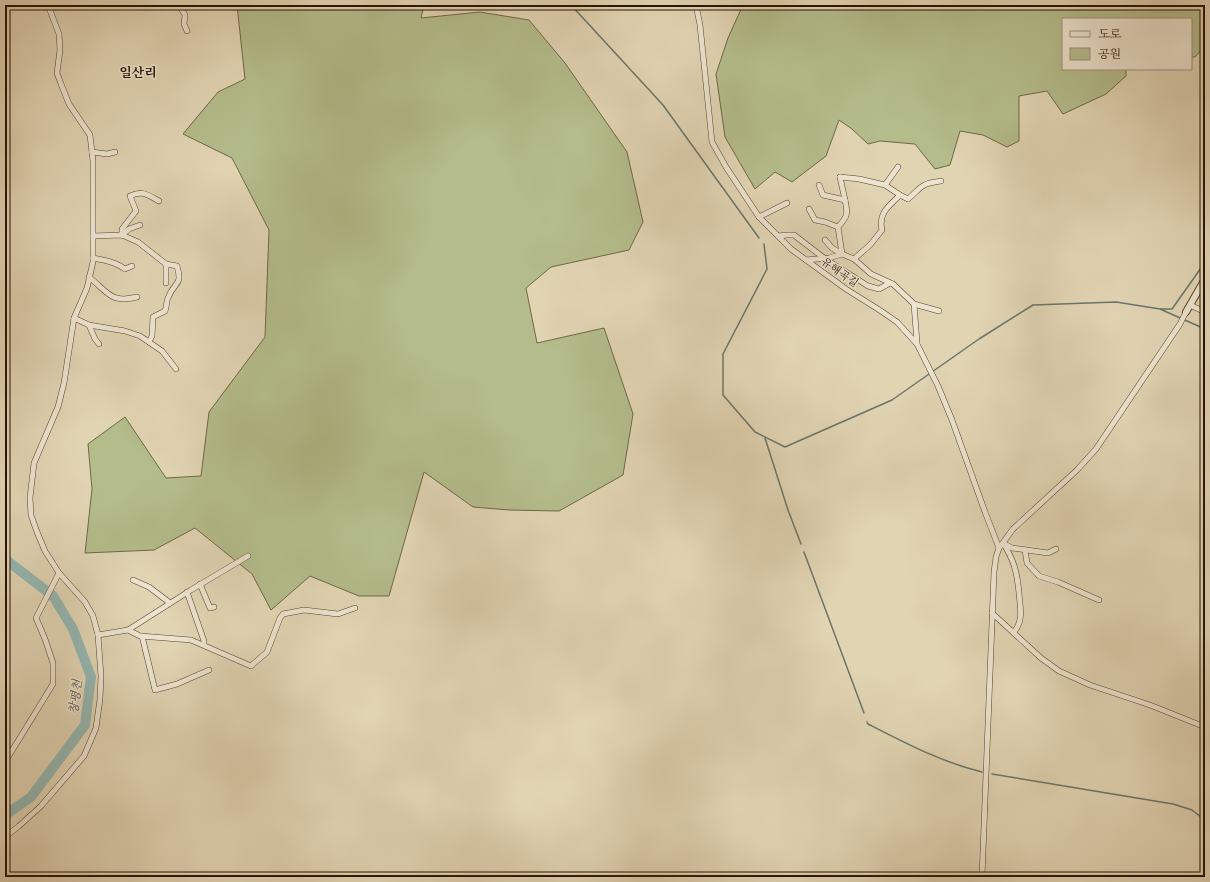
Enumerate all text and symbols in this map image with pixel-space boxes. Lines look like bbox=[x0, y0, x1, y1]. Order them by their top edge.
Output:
legend bbox=[1062, 18, 1192, 70]
text: 도로 bbox=[1098, 26, 1122, 41]
text: 공원 bbox=[1098, 46, 1121, 61]
district label: 일산리 bbox=[119, 64, 157, 80]
street label: 유해곡길 bbox=[819, 254, 861, 290]
water label: 창평천 bbox=[65, 677, 85, 715]

